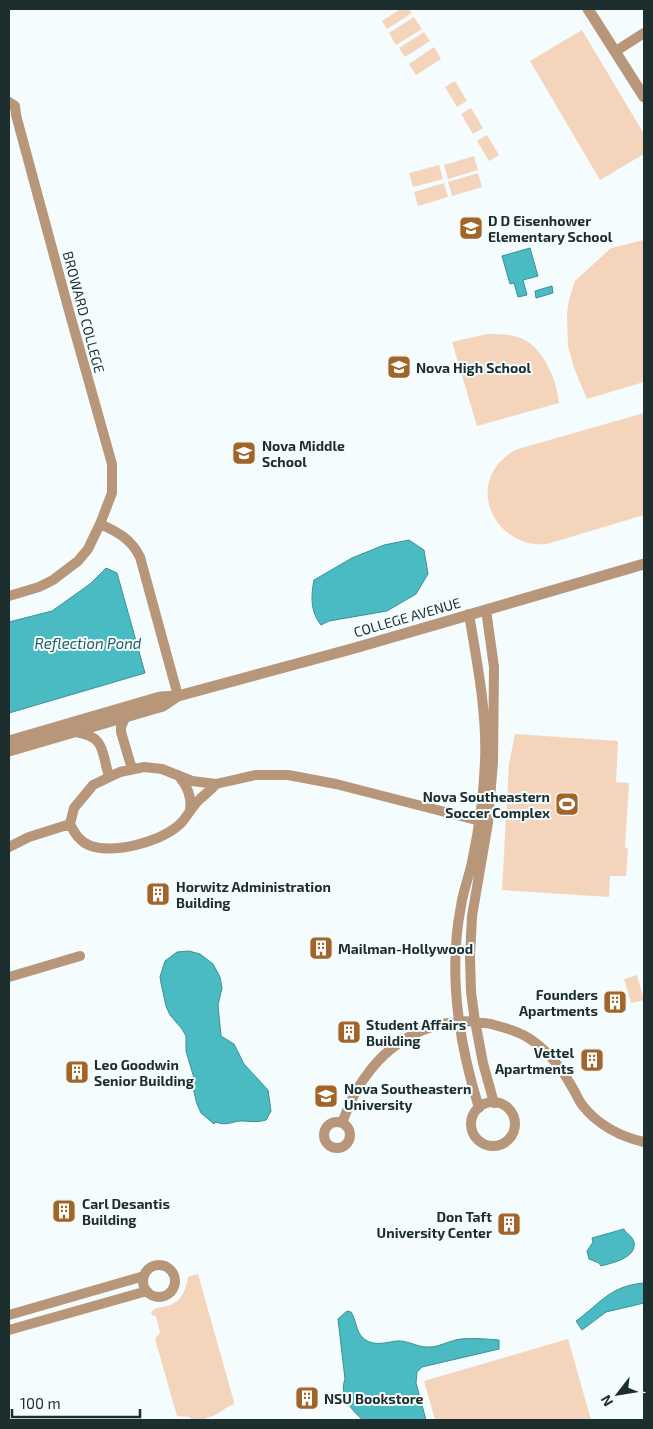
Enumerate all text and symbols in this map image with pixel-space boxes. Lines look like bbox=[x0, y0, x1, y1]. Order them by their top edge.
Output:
place label: D D Eisenhower Elementary School bbox=[488, 212, 613, 245]
school or university icon: D D Eisenhower Elementary School bbox=[458, 215, 484, 241]
street label: BROWARD COLLEGE bbox=[60, 249, 108, 375]
school or university icon: Nova High School bbox=[386, 354, 412, 380]
place label: Nova High School bbox=[416, 359, 531, 376]
place label: Nova Middle School bbox=[262, 437, 345, 470]
school or university icon: Nova Middle School bbox=[231, 440, 257, 466]
street label: COLLEGE AVENUE bbox=[352, 594, 463, 640]
water label: Reflection Pond bbox=[35, 634, 142, 652]
place label: Nova Southeastern Soccer Complex bbox=[423, 788, 550, 821]
sports icon: Nova Southeastern Soccer Complex bbox=[554, 791, 580, 817]
place label: Horwitz Administration Building bbox=[176, 878, 331, 911]
building icon: Horwitz Administration Building bbox=[145, 881, 171, 907]
building icon: Mailman-Hollywood bbox=[308, 935, 334, 961]
place label: Mailman-Hollywood bbox=[338, 940, 473, 957]
place label: Founders Apartments bbox=[519, 986, 598, 1019]
building icon: Founders Apartments bbox=[602, 989, 628, 1015]
place label: Student Affairs Building bbox=[366, 1016, 466, 1049]
building icon: Student Affairs Building bbox=[336, 1019, 362, 1045]
place label: Vettel Apartments bbox=[495, 1044, 574, 1077]
building icon: Vettel Apartments bbox=[579, 1047, 605, 1073]
place label: Leo Goodwin Senior Building bbox=[94, 1056, 194, 1089]
building icon: Leo Goodwin Senior Building bbox=[64, 1059, 90, 1085]
place label: Nova Southeastern University bbox=[344, 1080, 471, 1113]
school or university icon: Nova Southeastern University bbox=[313, 1083, 339, 1109]
place label: Carl Desantis Building bbox=[82, 1195, 170, 1228]
building icon: Carl Desantis Building bbox=[51, 1198, 77, 1224]
place label: Don Taft University Center bbox=[377, 1208, 492, 1241]
building icon: Don Taft University Center bbox=[496, 1211, 522, 1237]
north arrow bbox=[593, 1369, 643, 1419]
building icon: NSU Bookstore bbox=[294, 1385, 320, 1411]
scale bar bbox=[12, 1386, 140, 1418]
place label: NSU Bookstore bbox=[324, 1390, 424, 1407]
text: N bbox=[597, 1392, 616, 1410]
text: 100 m bbox=[20, 1394, 61, 1412]

